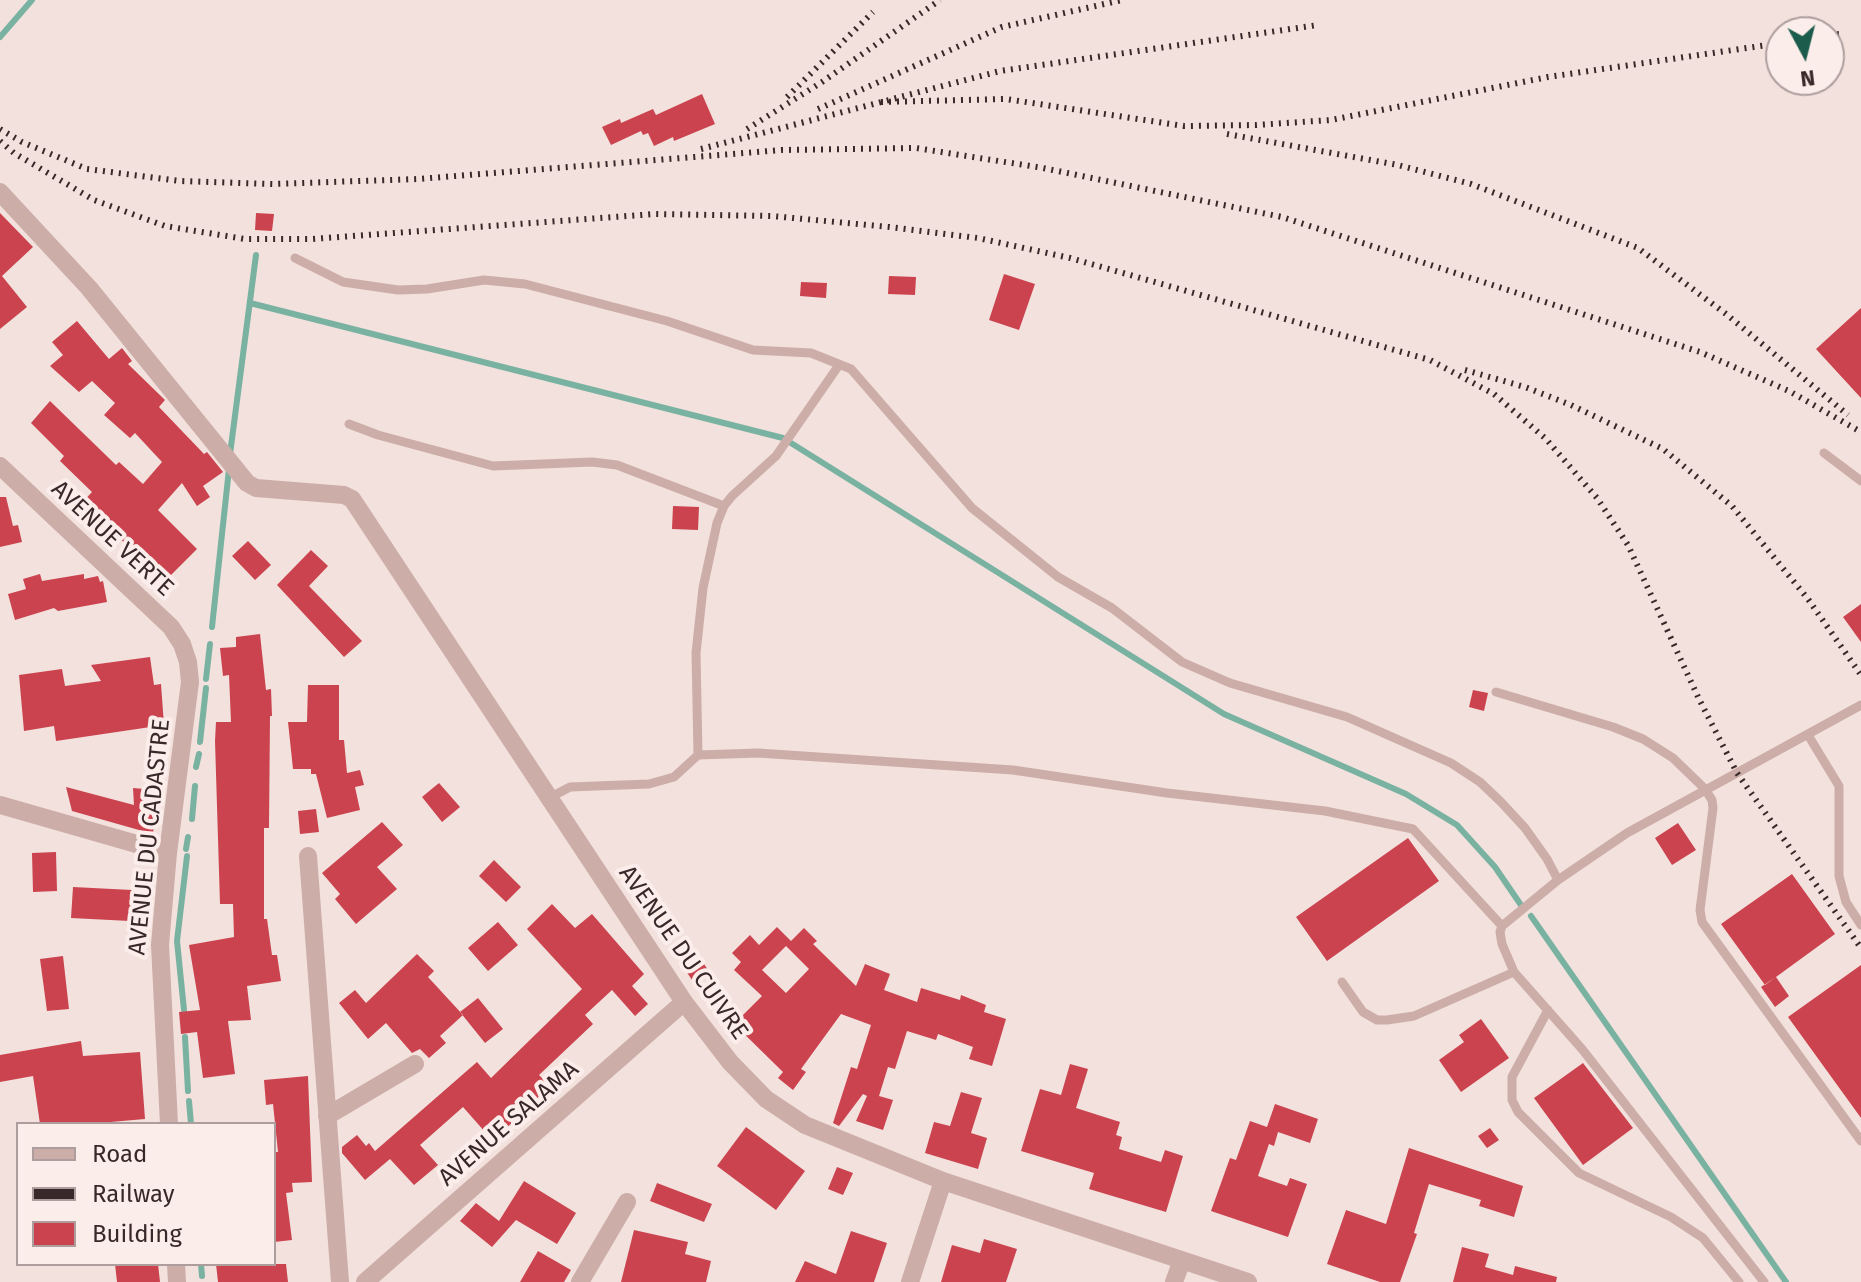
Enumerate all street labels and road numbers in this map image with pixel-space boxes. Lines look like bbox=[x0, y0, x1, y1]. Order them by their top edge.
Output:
street label: AVENUE VERTE bbox=[45, 475, 179, 603]
street label: AVENUE DU CADASTRE bbox=[123, 718, 177, 956]
street label: AVENUE DU CUIVRE bbox=[612, 861, 754, 1045]
street label: AVENUE SALAMA bbox=[433, 1055, 585, 1193]

